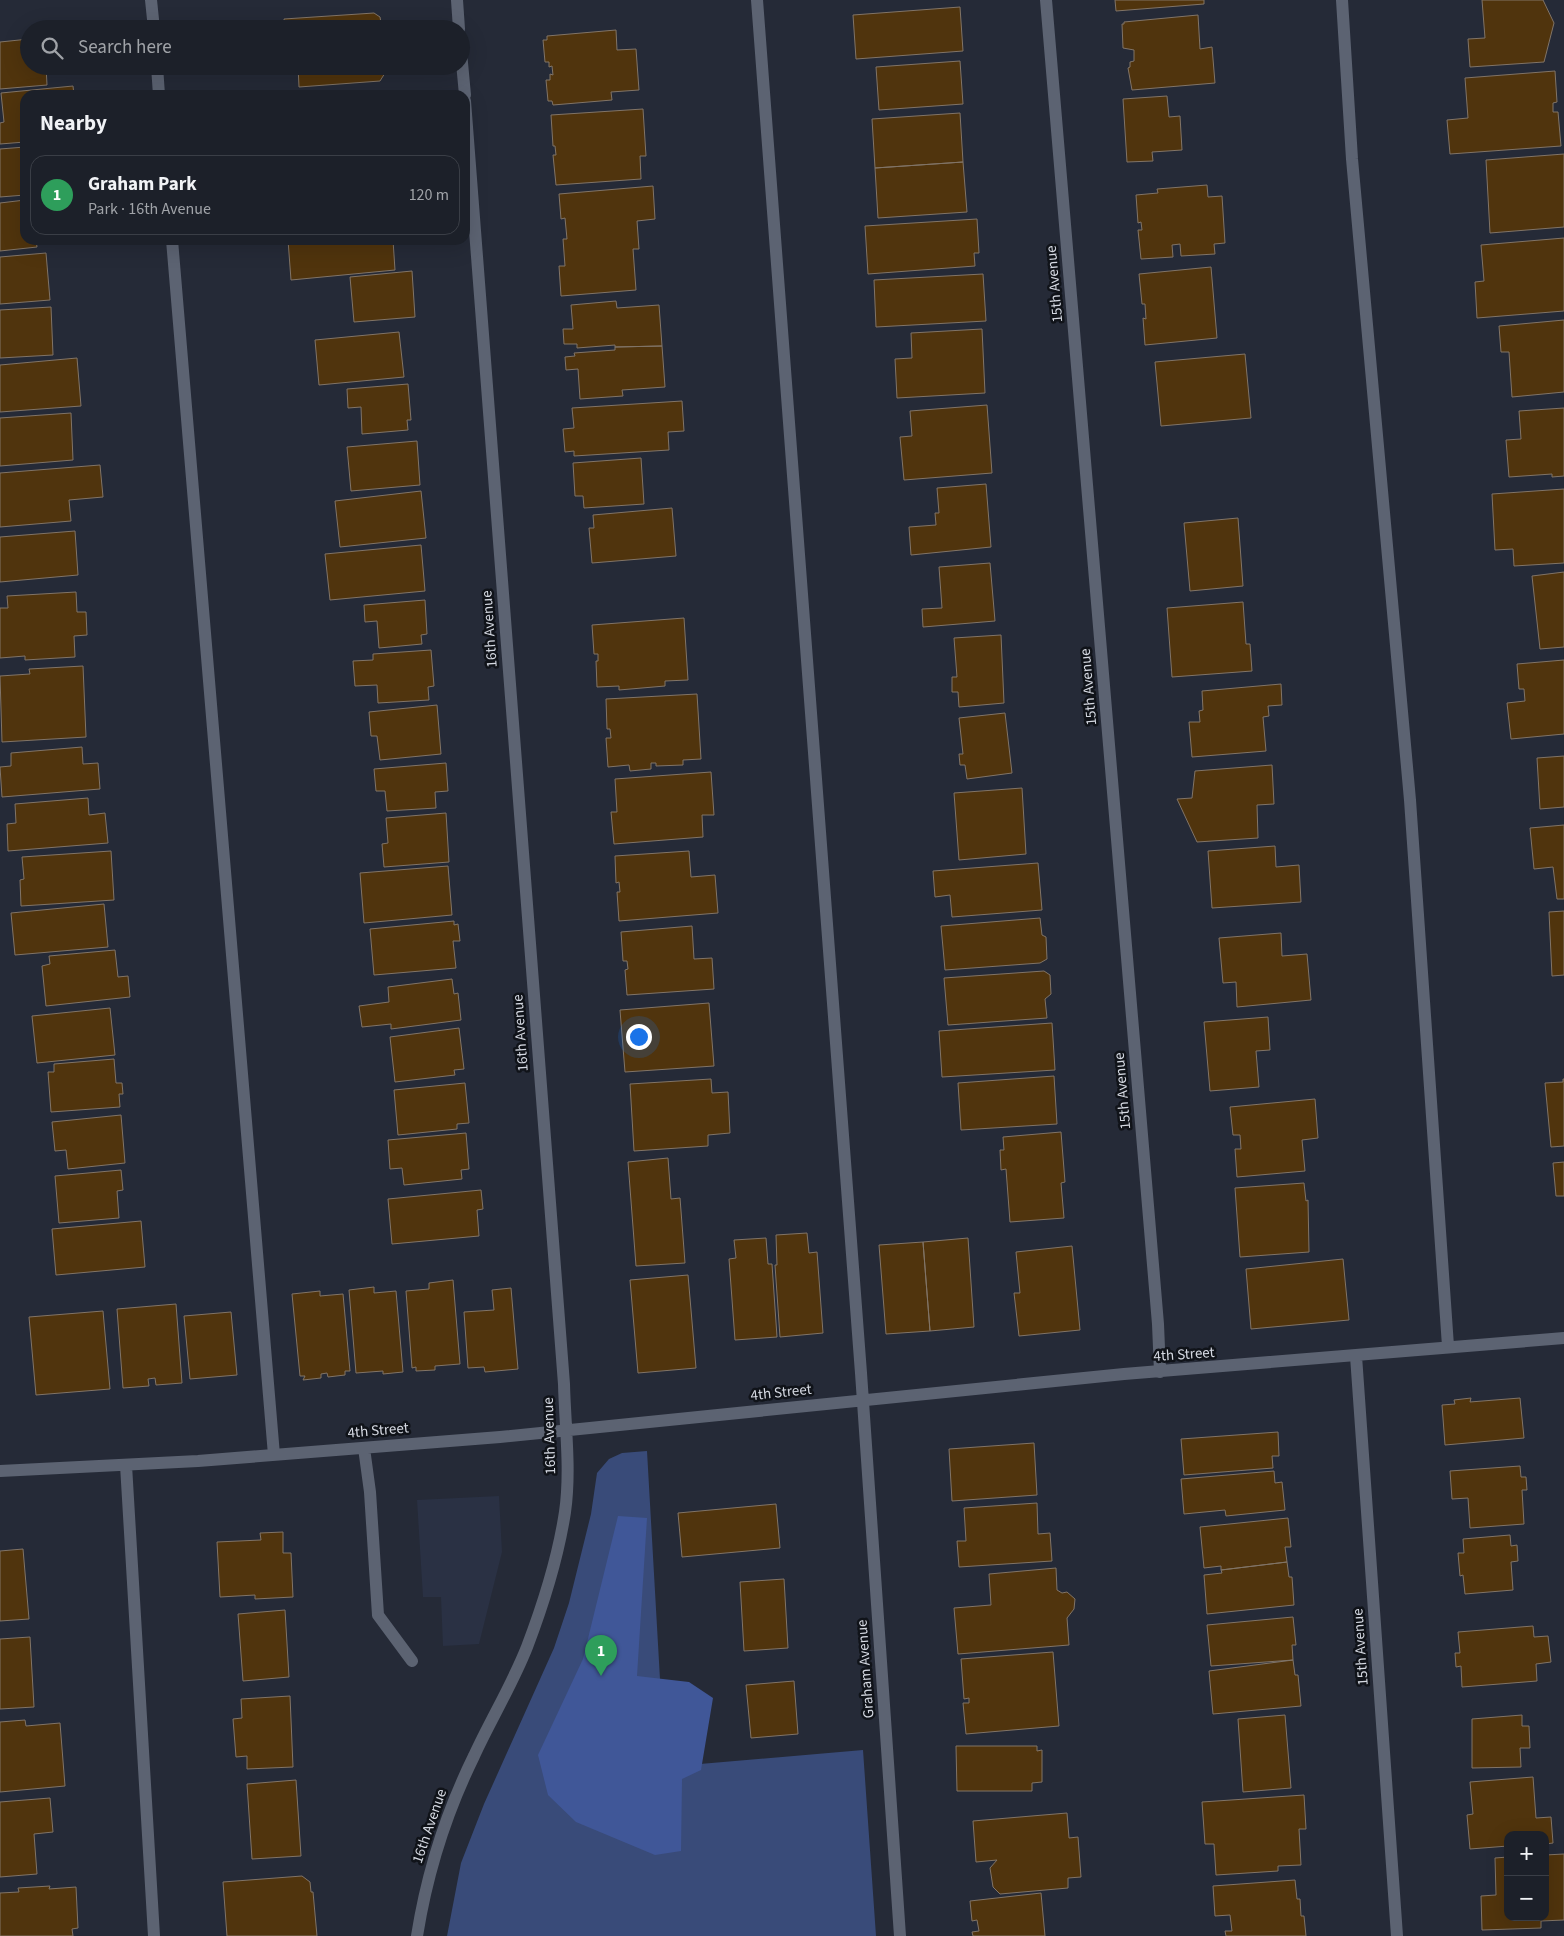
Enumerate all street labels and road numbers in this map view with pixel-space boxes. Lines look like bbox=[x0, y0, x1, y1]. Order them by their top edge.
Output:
street label: 15th Avenue bbox=[1041, 245, 1068, 323]
street label: 16th Avenue bbox=[476, 590, 503, 668]
street label: 15th Avenue bbox=[1075, 648, 1102, 726]
street label: 16th Avenue bbox=[507, 994, 534, 1072]
street label: 15th Avenue bbox=[1109, 1052, 1136, 1130]
street label: 4th Street bbox=[1153, 1342, 1215, 1367]
street label: 4th Street bbox=[749, 1379, 813, 1406]
street label: 16th Avenue bbox=[538, 1397, 561, 1475]
street label: 4th Street bbox=[347, 1417, 409, 1444]
street label: 15th Avenue bbox=[1347, 1608, 1374, 1686]
street label: Graham Avenue bbox=[852, 1619, 879, 1719]
street label: 16th Avenue bbox=[407, 1786, 452, 1866]

